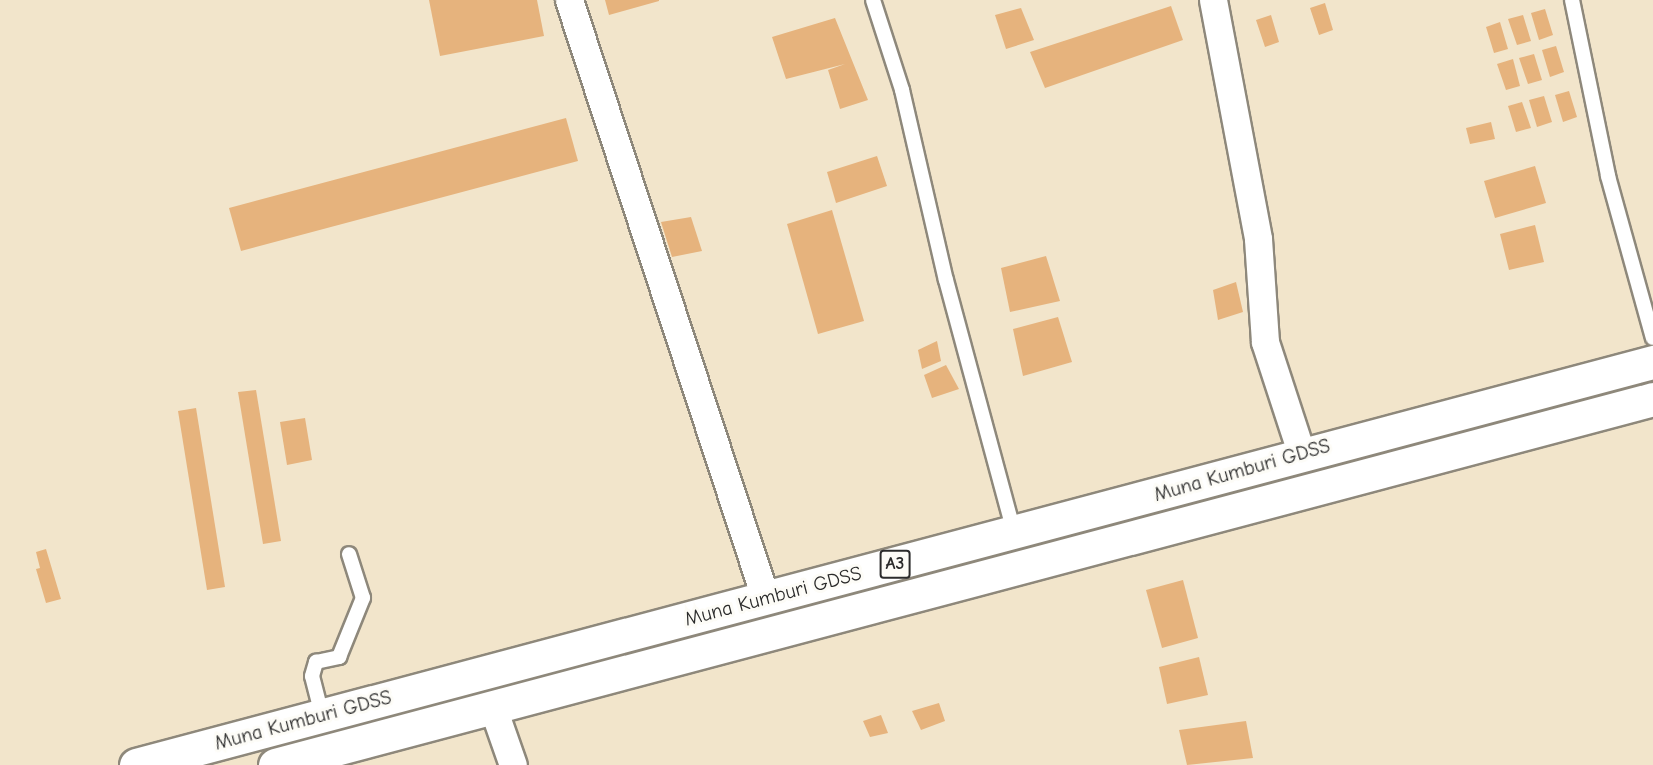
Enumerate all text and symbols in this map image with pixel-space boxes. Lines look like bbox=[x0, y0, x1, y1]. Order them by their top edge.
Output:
street label: Muna Kumburi GDSS bbox=[1151, 433, 1333, 507]
road number: A3 bbox=[878, 549, 912, 579]
street label: Muna Kumburi GDSS bbox=[682, 561, 864, 631]
street label: Muna Kumburi GDSS bbox=[212, 685, 394, 755]

